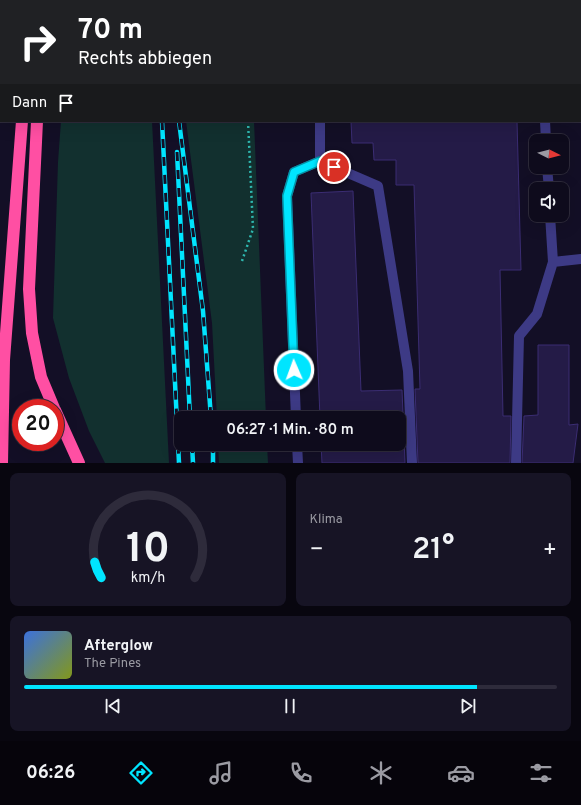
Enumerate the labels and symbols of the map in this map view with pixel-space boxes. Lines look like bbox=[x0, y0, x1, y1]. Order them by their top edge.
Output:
north arrow bbox=[529, 134, 569, 174]
pin bbox=[317, 150, 351, 184]
position arrow bbox=[273, 349, 315, 391]
speed limit sign: 20 bbox=[12, 399, 64, 451]

